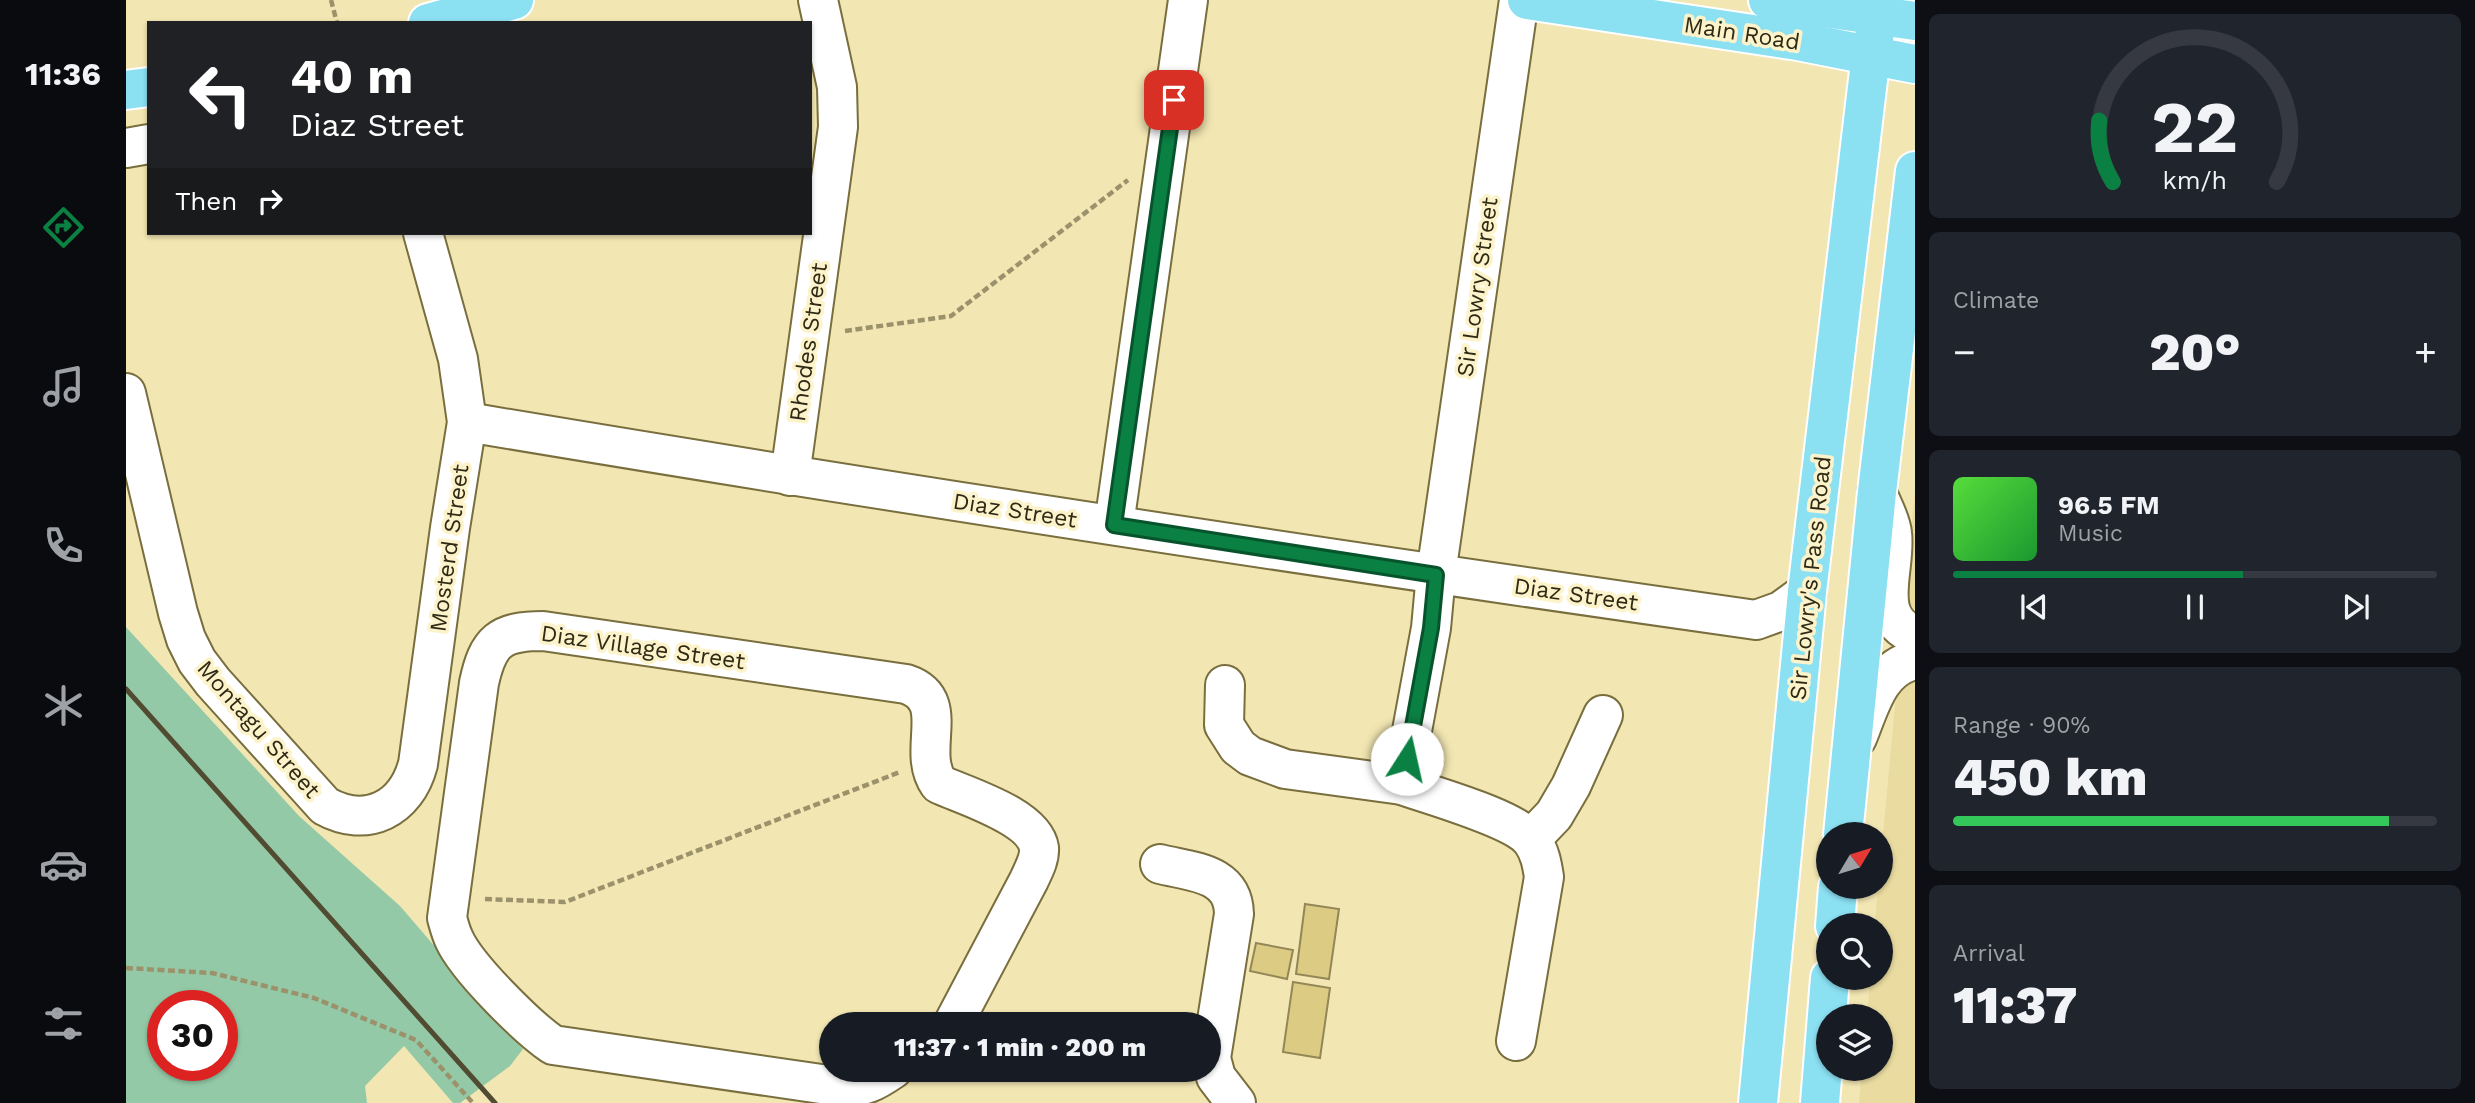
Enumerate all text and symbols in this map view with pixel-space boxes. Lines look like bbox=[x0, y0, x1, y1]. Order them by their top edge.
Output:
street label: Main Road bbox=[1682, 11, 1802, 56]
text: 40 m bbox=[290, 47, 413, 105]
icon: left bbox=[175, 49, 266, 140]
text: 11:36 bbox=[25, 55, 101, 93]
pin bbox=[1144, 70, 1204, 130]
icon: arrive bbox=[1155, 81, 1193, 119]
text: 22 bbox=[2152, 84, 2238, 170]
text: Diaz Street bbox=[290, 106, 464, 144]
text: km/h bbox=[2163, 166, 2227, 195]
icon: right bbox=[251, 182, 289, 220]
text: Then bbox=[175, 186, 237, 216]
street label: Sir Lowry Street bbox=[1452, 195, 1504, 379]
icon: directions bbox=[39, 203, 88, 252]
street label: Rhodes Street bbox=[784, 261, 833, 423]
text: Climate bbox=[1953, 287, 2039, 314]
text: 20° bbox=[2149, 322, 2241, 383]
text: − bbox=[1953, 330, 1976, 374]
text: + bbox=[2414, 330, 2437, 374]
icon: music bbox=[39, 362, 88, 411]
street label: Sir Lowry's Pass Road bbox=[1784, 455, 1837, 701]
street label: Mosterd Street bbox=[424, 462, 475, 634]
street label: Diaz Street bbox=[951, 487, 1079, 534]
text: 96.5 FM bbox=[2058, 490, 2160, 520]
text: Music bbox=[2058, 520, 2123, 547]
icon: phone bbox=[39, 521, 88, 570]
street label: Diaz Street bbox=[1512, 572, 1640, 617]
icon: previous bbox=[2015, 588, 2053, 626]
icon: pause bbox=[2176, 588, 2214, 626]
icon: next bbox=[2337, 588, 2375, 626]
street label: Diaz Village Street bbox=[539, 620, 747, 675]
street label: Montagu Street bbox=[192, 655, 326, 804]
icon: climate bbox=[39, 681, 88, 730]
text: Range · 90% bbox=[1953, 712, 2090, 739]
position arrow bbox=[1370, 722, 1444, 796]
text: 450 km bbox=[1953, 747, 2147, 808]
north arrow bbox=[1816, 822, 1894, 900]
map controls bbox=[1816, 822, 1893, 1081]
icon: car bbox=[39, 840, 88, 889]
button: search bbox=[1816, 913, 1893, 990]
text: Arrival bbox=[1953, 940, 2025, 967]
text: 11:37 bbox=[1953, 975, 2078, 1036]
speed limit sign: 30 bbox=[147, 990, 238, 1081]
icon: filters bbox=[39, 999, 88, 1048]
button: layers bbox=[1816, 1004, 1893, 1081]
text: 11:37 · 1 min · 200 m bbox=[894, 1032, 1146, 1062]

